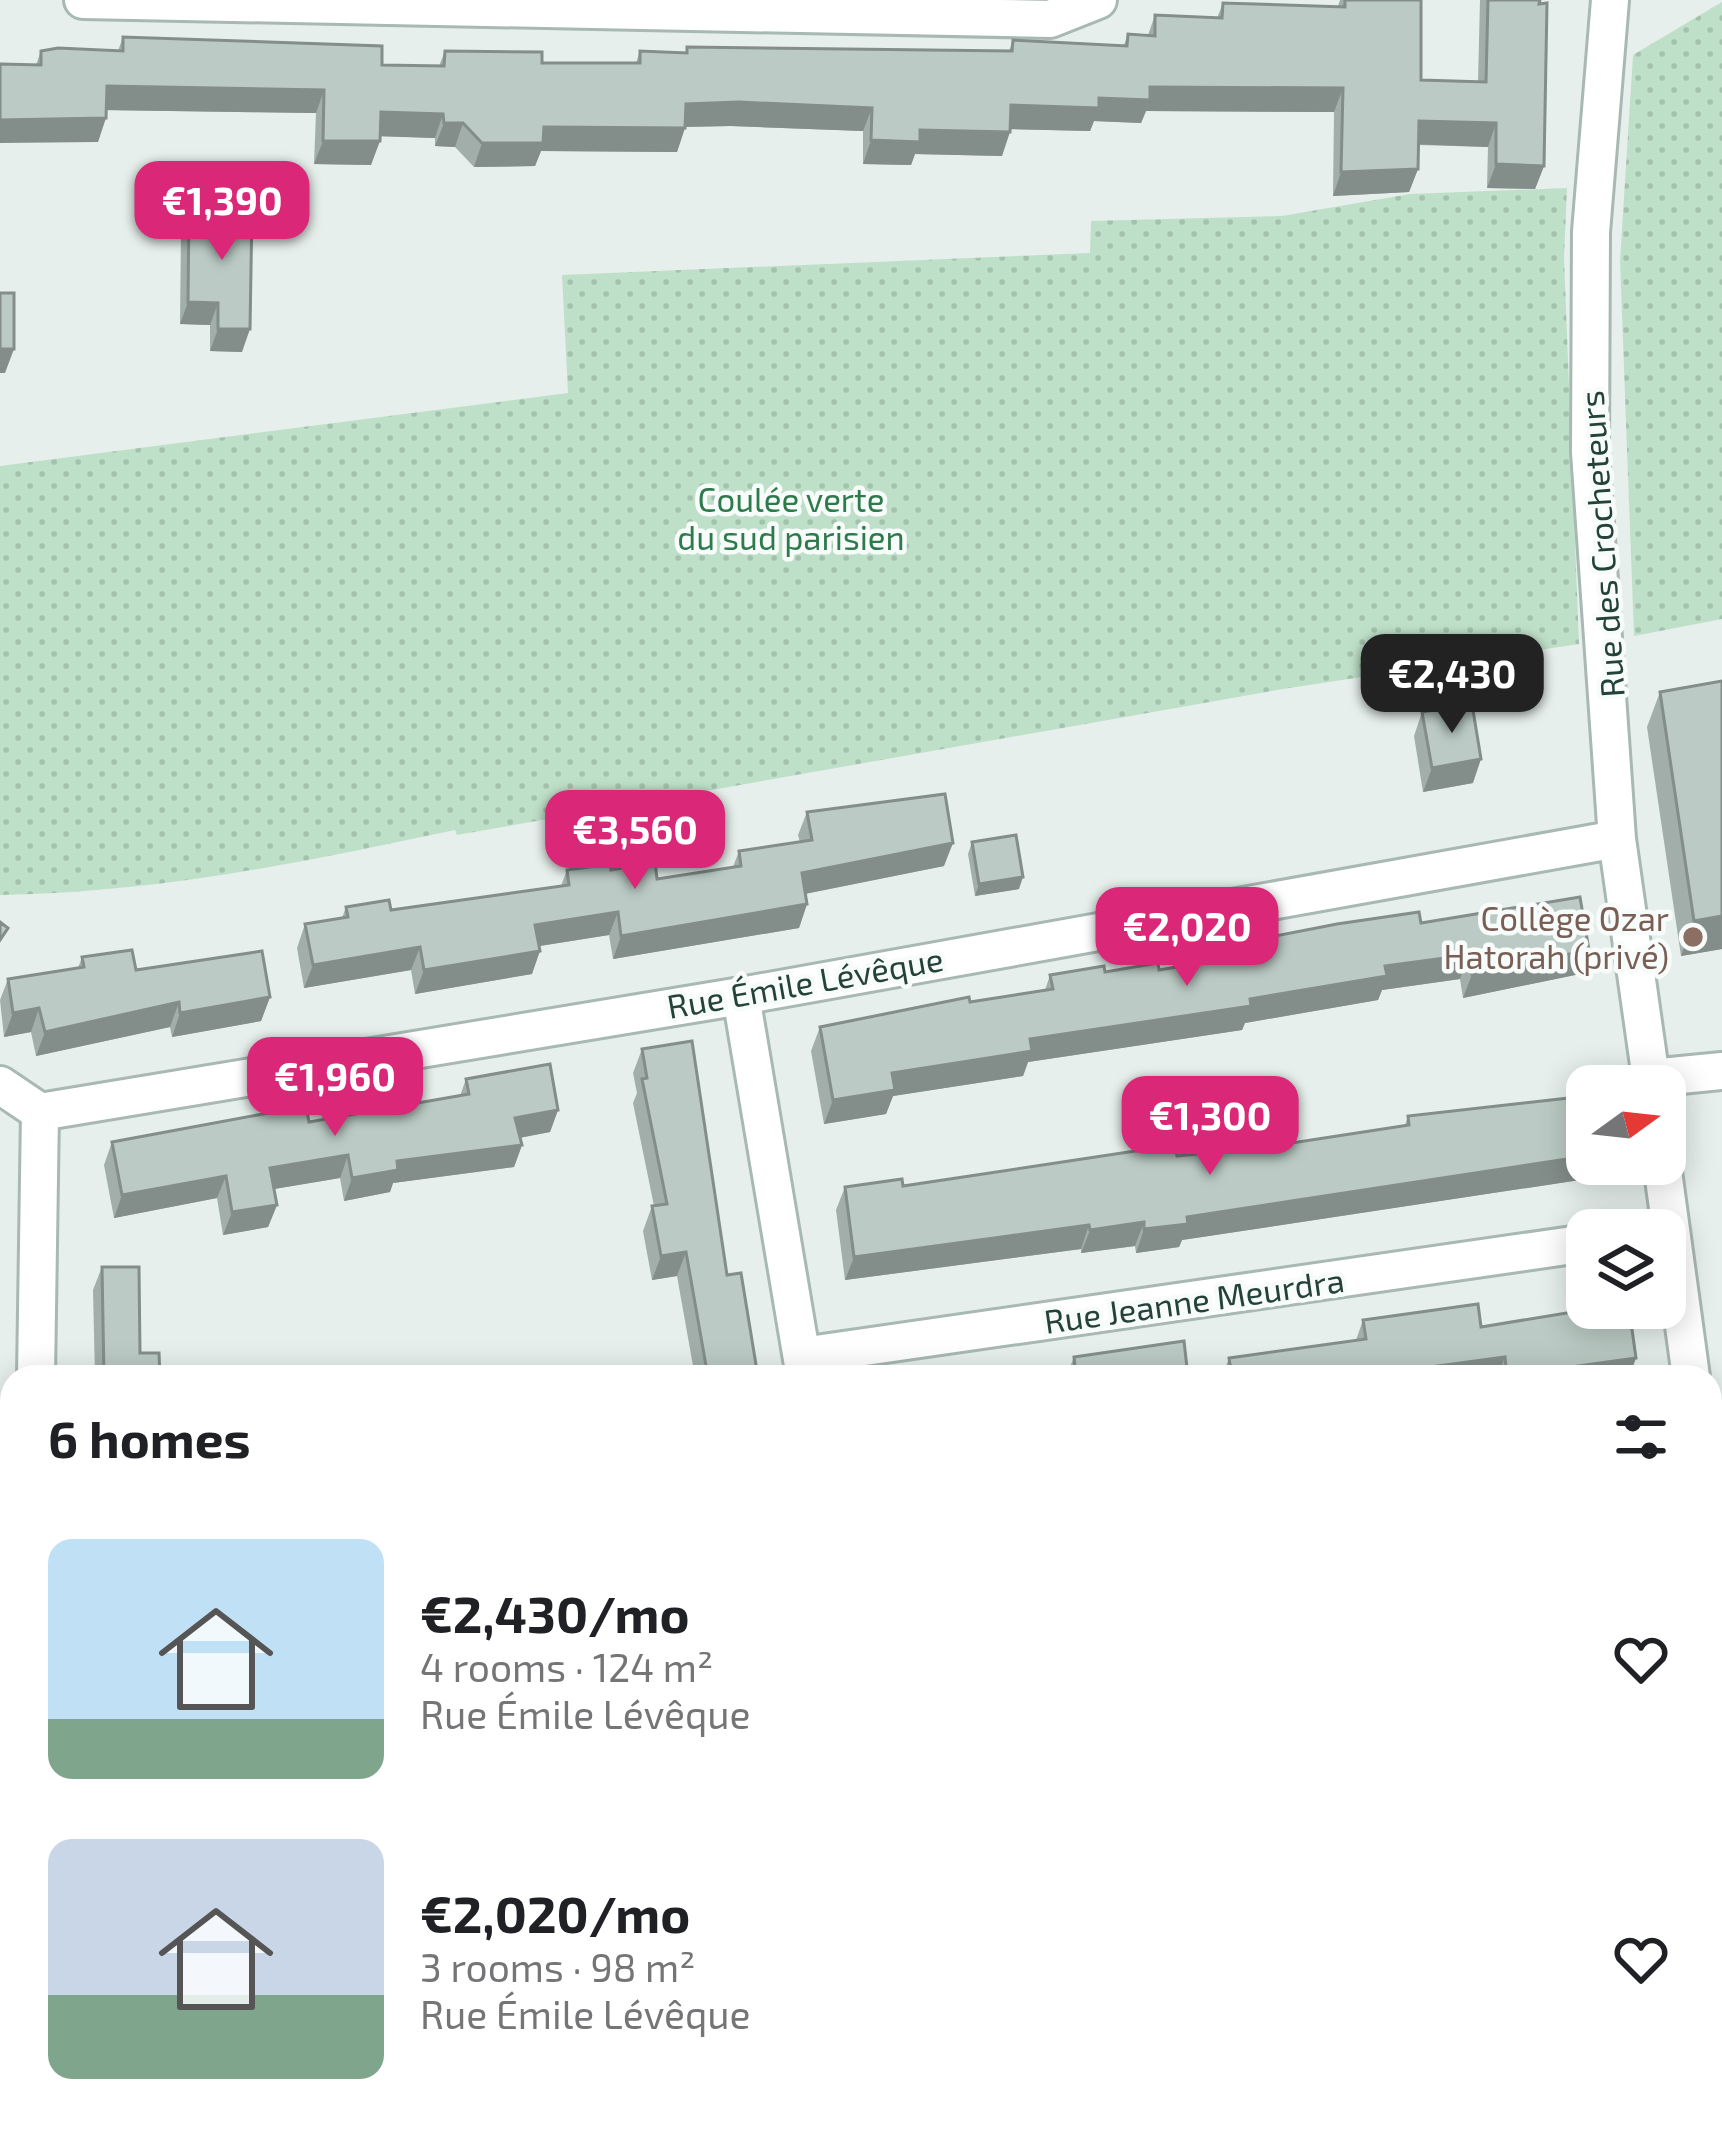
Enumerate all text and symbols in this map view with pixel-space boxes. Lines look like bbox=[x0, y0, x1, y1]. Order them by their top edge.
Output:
pin: €1,390 bbox=[124, 161, 320, 263]
text: €1,390 bbox=[161, 176, 283, 223]
street label: Rue des Crocheteurs bbox=[1570, 389, 1632, 699]
park label: Coulée verte du sud parisien bbox=[677, 479, 905, 557]
pin: €2,430 bbox=[1354, 634, 1550, 736]
text: €2,430 bbox=[1388, 649, 1516, 696]
pin: €3,560 bbox=[537, 790, 733, 892]
text: €3,560 bbox=[572, 805, 698, 852]
pin: €2,020 bbox=[1089, 887, 1285, 989]
place label: Collège Ozar Hatorah (privé) bbox=[1444, 898, 1669, 976]
text: €2,020 bbox=[1122, 902, 1252, 949]
marker: Collège Ozar Hatorah (privé) bbox=[1680, 924, 1706, 950]
street label: Rue Émile Lévêque bbox=[664, 938, 946, 1026]
pin: €1,960 bbox=[237, 1037, 433, 1139]
text: €1,960 bbox=[274, 1052, 396, 1099]
north arrow bbox=[1566, 1065, 1686, 1185]
map controls bbox=[1566, 1065, 1686, 1329]
pin: €1,300 bbox=[1112, 1076, 1308, 1178]
text: €1,300 bbox=[1149, 1091, 1271, 1138]
button: layers bbox=[1566, 1209, 1686, 1329]
street label: Rue Jeanne Meurdra bbox=[1041, 1259, 1347, 1341]
icon: filters bbox=[1608, 1404, 1674, 1470]
text: 6 homes bbox=[48, 1407, 251, 1468]
text: €2,430/mo bbox=[420, 1582, 690, 1643]
icon: home bbox=[144, 1587, 288, 1731]
icon: heart bbox=[1608, 1626, 1674, 1692]
text: 4 rooms · 124 m² bbox=[420, 1643, 713, 1690]
text: Rue Émile Lévêque bbox=[420, 1690, 750, 1737]
text: €2,020/mo bbox=[420, 1882, 690, 1943]
icon: home bbox=[144, 1887, 288, 2031]
icon: heart bbox=[1608, 1926, 1674, 1992]
text: 3 rooms · 98 m² bbox=[420, 1943, 695, 1990]
text: Rue Émile Lévêque bbox=[420, 1990, 750, 2037]

